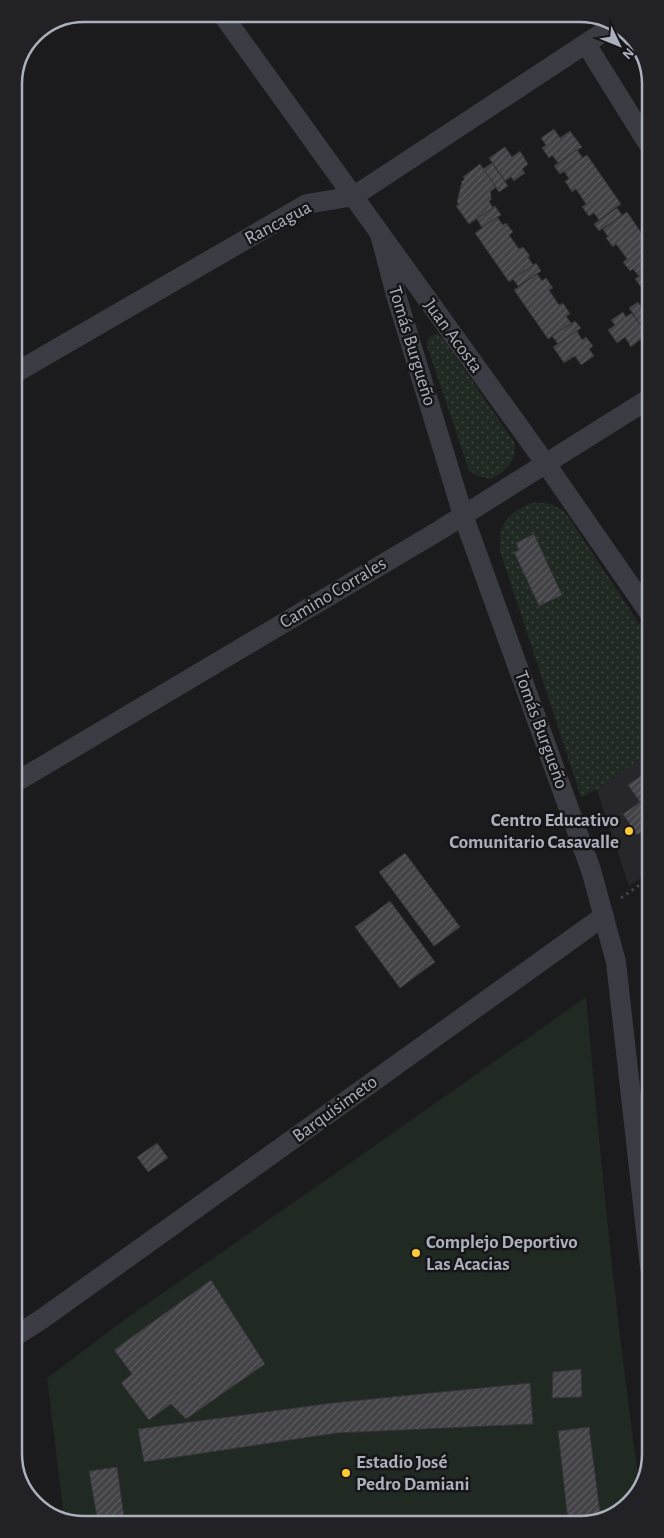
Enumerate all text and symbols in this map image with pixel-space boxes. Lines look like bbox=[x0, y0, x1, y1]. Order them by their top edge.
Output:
north arrow bbox=[594, 20, 644, 70]
text: N bbox=[619, 45, 636, 62]
street label: Rancagua bbox=[242, 198, 315, 248]
street label: Tomás Burgueño bbox=[385, 284, 439, 408]
street label: Juan Acosta bbox=[420, 296, 486, 377]
street label: Camino Corrales bbox=[276, 554, 390, 632]
street label: Tomás Burgueño bbox=[511, 668, 571, 792]
place label: Centro Educativo Comunitario Casavalle bbox=[449, 811, 619, 852]
marker: Centro Educativo Comunitario Casavalle bbox=[623, 825, 635, 837]
street label: Barquisimeto bbox=[289, 1072, 381, 1146]
place label: Complejo Deportivo Las Acacias bbox=[426, 1233, 578, 1274]
marker: Complejo Deportivo Las Acacias bbox=[410, 1247, 422, 1259]
place label: Estadio José Pedro Damiani bbox=[356, 1453, 469, 1494]
marker: Estadio José Pedro Damiani bbox=[340, 1467, 352, 1479]

